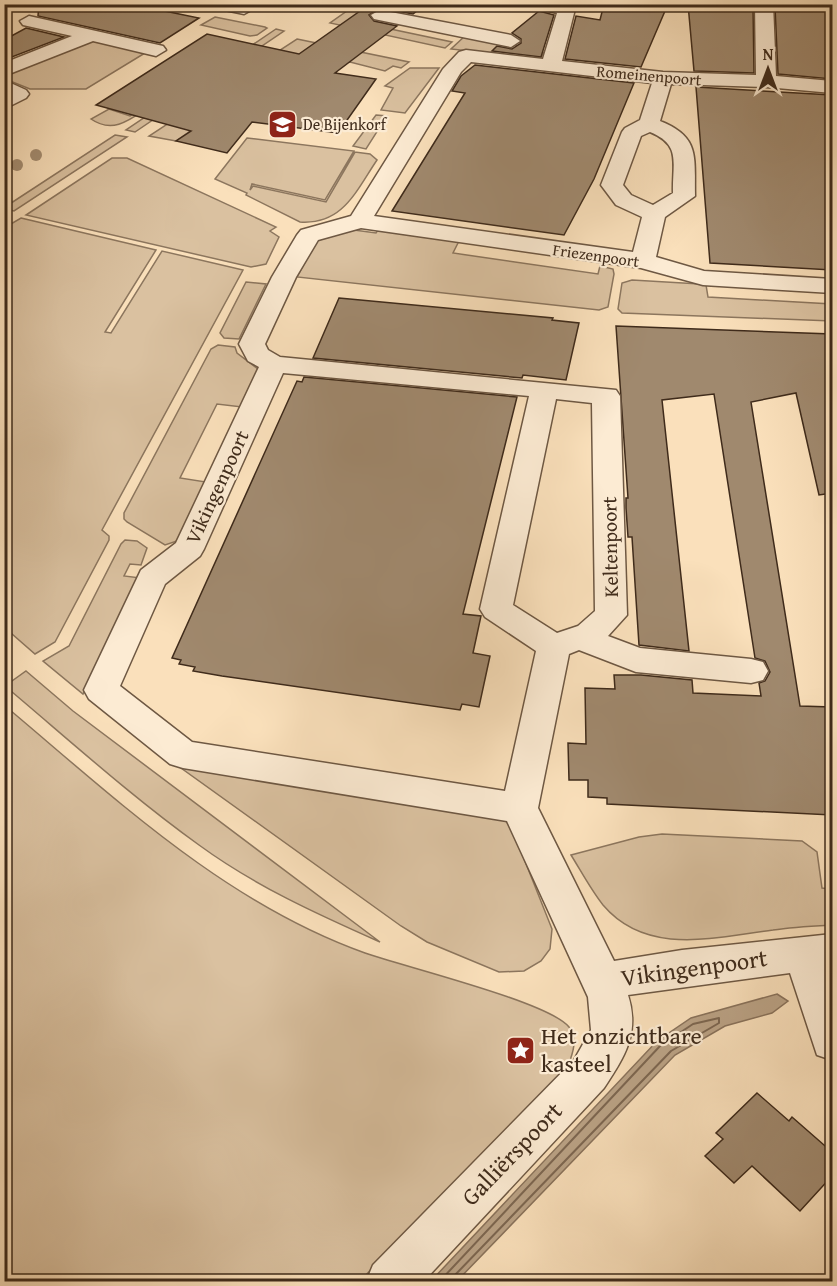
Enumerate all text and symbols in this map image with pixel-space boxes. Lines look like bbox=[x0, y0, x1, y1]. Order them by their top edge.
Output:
north arrow bbox=[738, 39, 798, 99]
text: N bbox=[763, 42, 774, 66]
street label: Romeinenpoort bbox=[596, 58, 703, 92]
school or university icon: De Bijenkorf bbox=[266, 108, 298, 140]
place label: De Bijenkorf bbox=[303, 112, 388, 136]
street label: Friezenpoort bbox=[551, 237, 641, 273]
street label: Vikingenpoort bbox=[177, 425, 256, 549]
street label: Keltenpoort bbox=[594, 496, 625, 598]
street label: Vikingenpoort bbox=[619, 940, 770, 995]
place label: Het onzichtbare kasteel bbox=[541, 1018, 702, 1081]
place icon: Het onzichtbare kasteel bbox=[504, 1034, 536, 1066]
street label: Galliërspoort bbox=[453, 1094, 571, 1213]

